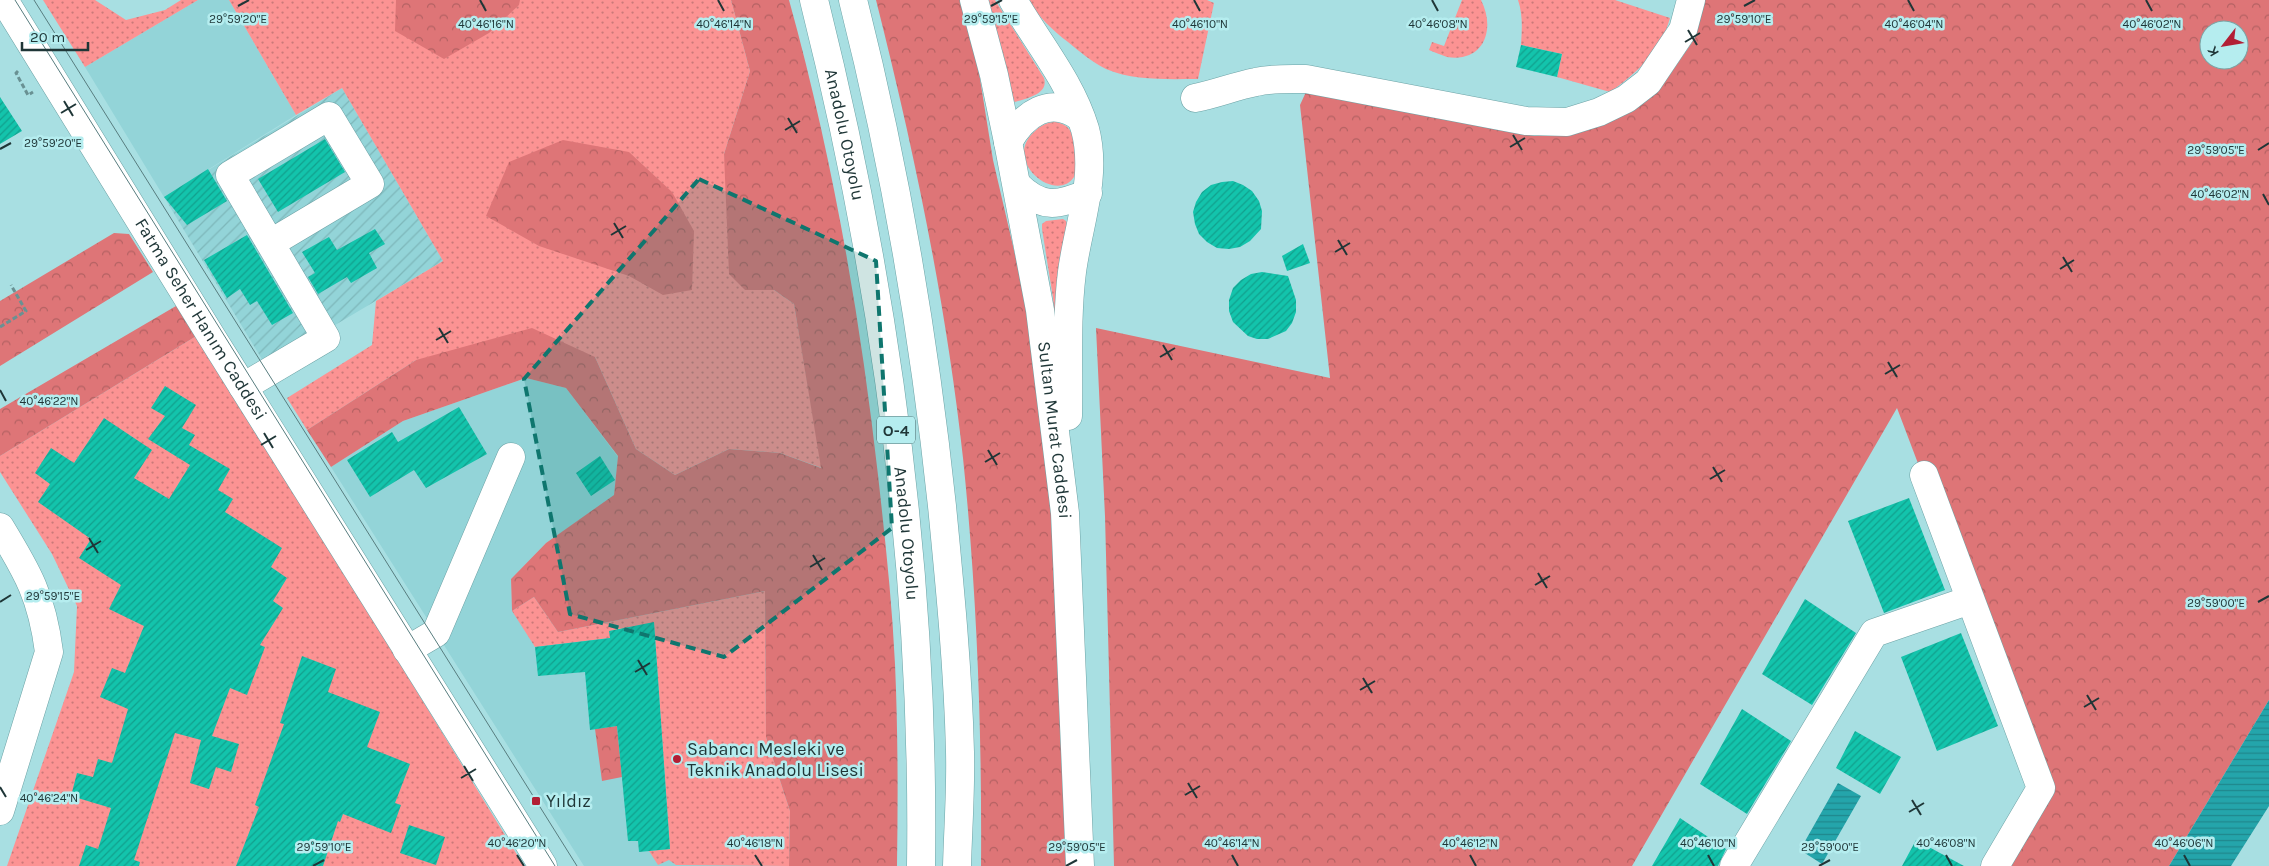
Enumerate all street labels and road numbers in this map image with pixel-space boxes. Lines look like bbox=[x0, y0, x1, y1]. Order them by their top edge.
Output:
street label: Anadolu Otoyolu bbox=[820, 66, 869, 202]
street label: Fatma Seher Hanım Caddesi bbox=[130, 214, 272, 424]
street label: Sultan Murat Caddesi bbox=[1033, 340, 1076, 519]
road number: O-4 bbox=[877, 416, 915, 444]
street label: Anadolu Otoyolu bbox=[889, 465, 924, 601]

